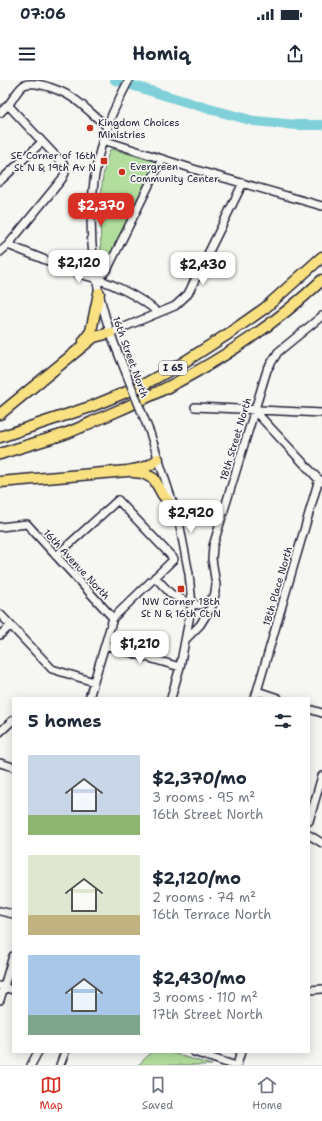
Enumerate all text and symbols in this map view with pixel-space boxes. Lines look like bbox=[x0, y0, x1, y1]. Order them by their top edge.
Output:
text: 07:06 bbox=[20, 4, 66, 24]
text: Homiq bbox=[132, 42, 190, 66]
icon: menu bbox=[16, 43, 38, 65]
icon: share bbox=[284, 43, 306, 65]
place label: Kingdom Choices Ministries bbox=[98, 116, 179, 141]
marker: Kingdom Choices Ministries bbox=[85, 123, 95, 133]
place label: SE Corner of 16th St N & 19th Av N bbox=[11, 149, 96, 174]
marker: SE Corner of 16th St N & 19th Av N bbox=[99, 156, 109, 166]
place label: Evergreen Community Center bbox=[130, 160, 219, 185]
marker: Evergreen Community Center bbox=[117, 167, 127, 177]
pin: $2,370 bbox=[68, 193, 134, 227]
text: $2,370 bbox=[77, 197, 125, 214]
pin: $2,120 bbox=[46, 250, 112, 284]
pin: $2,430 bbox=[170, 252, 236, 286]
text: $2,120 bbox=[57, 254, 101, 271]
text: $2,430 bbox=[179, 256, 227, 273]
street label: 16th Street North bbox=[110, 315, 151, 400]
road number: I 65 bbox=[159, 361, 187, 375]
street label: 18th Street North bbox=[217, 396, 254, 482]
pin: $2,920 bbox=[158, 500, 224, 534]
text: $2,920 bbox=[168, 504, 214, 521]
street label: 16th Avenue North bbox=[41, 526, 113, 602]
street label: 18th Place North bbox=[260, 545, 295, 627]
marker: NW Corner 18th St N & 16th Ct N bbox=[176, 584, 186, 594]
place label: NW Corner 18th St N & 16th Ct N bbox=[141, 595, 221, 620]
pin: $1,210 bbox=[107, 631, 173, 665]
text: $1,210 bbox=[120, 635, 160, 652]
text: 5 homes bbox=[28, 710, 101, 732]
icon: filters bbox=[272, 710, 294, 732]
text: $2,370/mo bbox=[152, 767, 247, 789]
icon: home bbox=[60, 771, 108, 819]
text: 3 rooms · 95 m² bbox=[152, 789, 255, 806]
text: 16th Street North bbox=[152, 806, 263, 823]
text: $2,120/mo bbox=[152, 867, 241, 889]
icon: home bbox=[60, 871, 108, 919]
text: 2 rooms · 74 m² bbox=[152, 889, 256, 906]
text: 16th Terrace North bbox=[152, 906, 271, 923]
text: $2,430/mo bbox=[152, 967, 246, 989]
icon: home bbox=[60, 971, 108, 1019]
text: 3 rooms · 110 m² bbox=[152, 989, 258, 1006]
text: 17th Street North bbox=[152, 1006, 263, 1023]
tab: Map bbox=[39, 1074, 63, 1113]
tab: Saved bbox=[142, 1074, 173, 1113]
tab: Home bbox=[252, 1074, 283, 1113]

